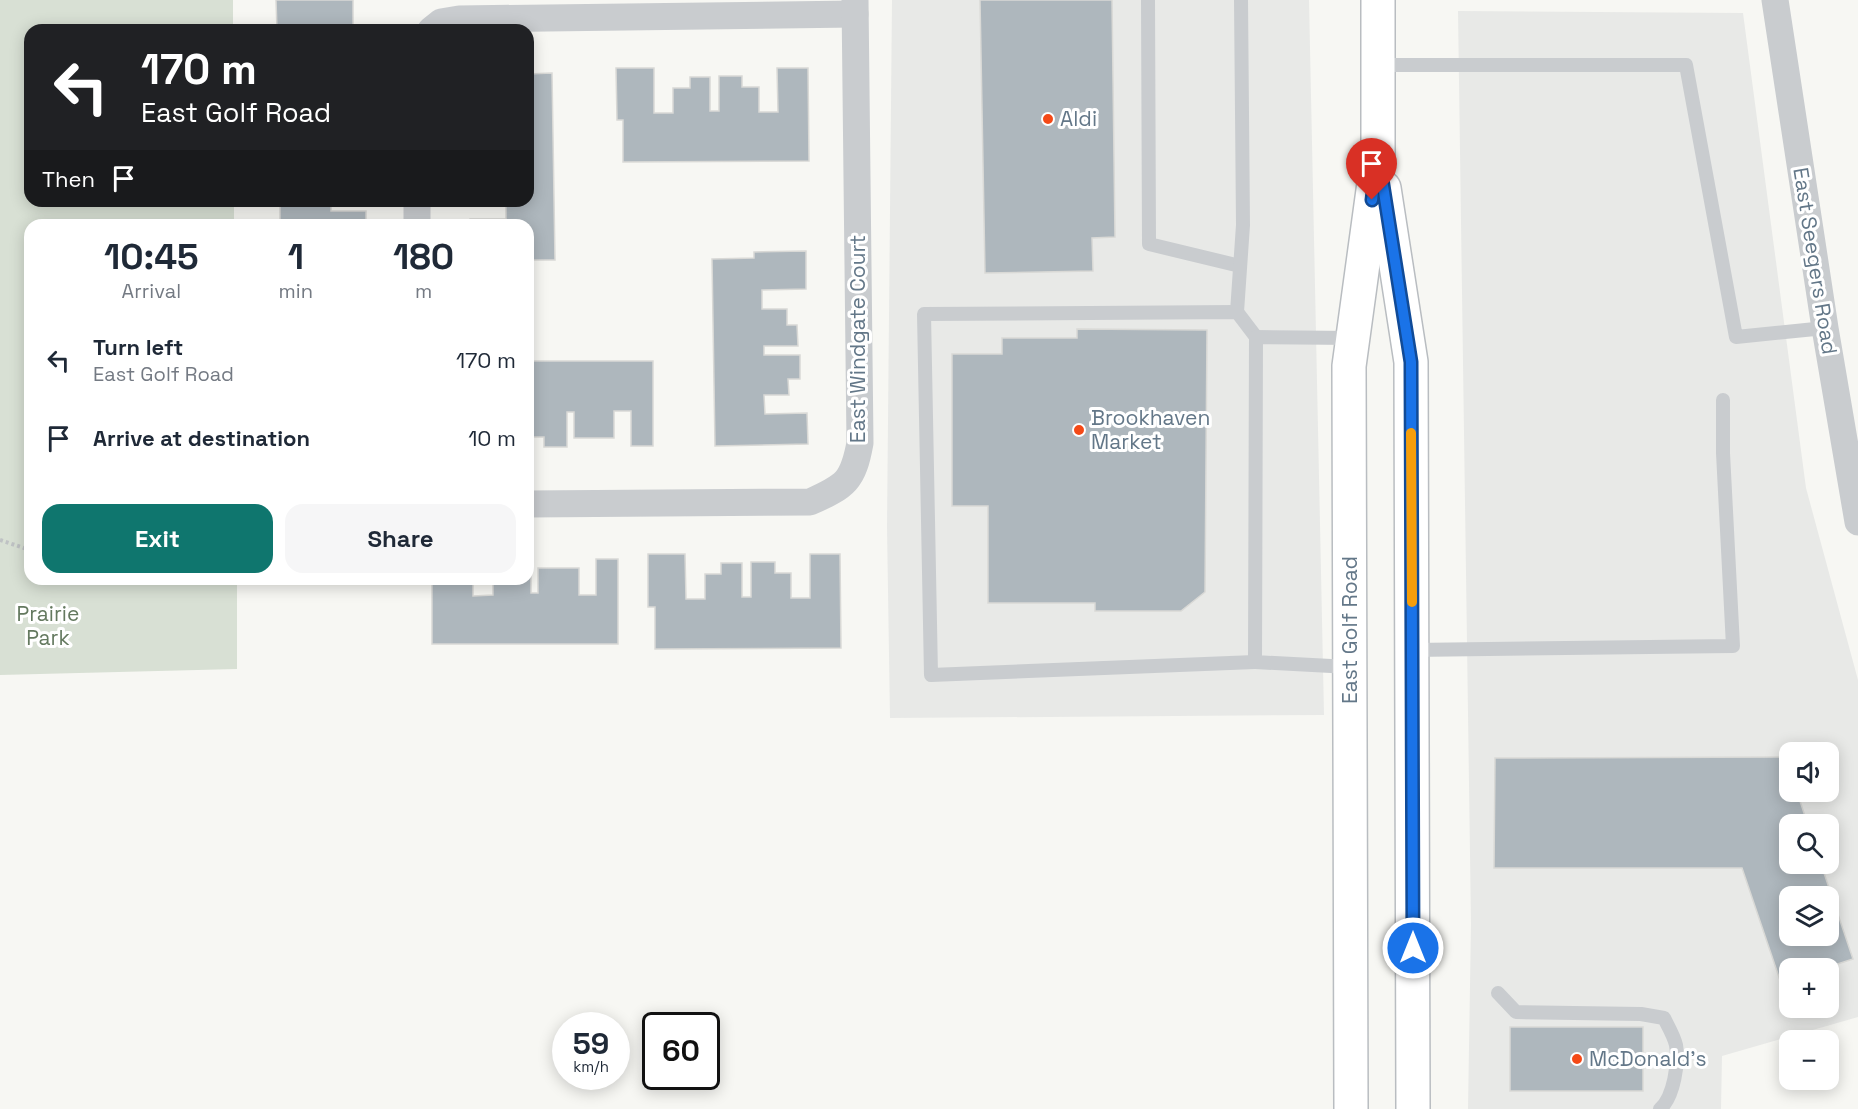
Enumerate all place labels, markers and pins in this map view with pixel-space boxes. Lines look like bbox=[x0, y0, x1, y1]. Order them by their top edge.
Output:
place label: Aldi bbox=[1060, 105, 1097, 132]
marker: Aldi bbox=[1041, 112, 1055, 126]
pin bbox=[1346, 138, 1397, 200]
place label: Brookhaven Market bbox=[1091, 404, 1210, 455]
marker: Brookhaven Market bbox=[1072, 423, 1086, 437]
place label: McDonald's bbox=[1589, 1045, 1707, 1072]
marker: McDonald's bbox=[1570, 1052, 1584, 1066]

